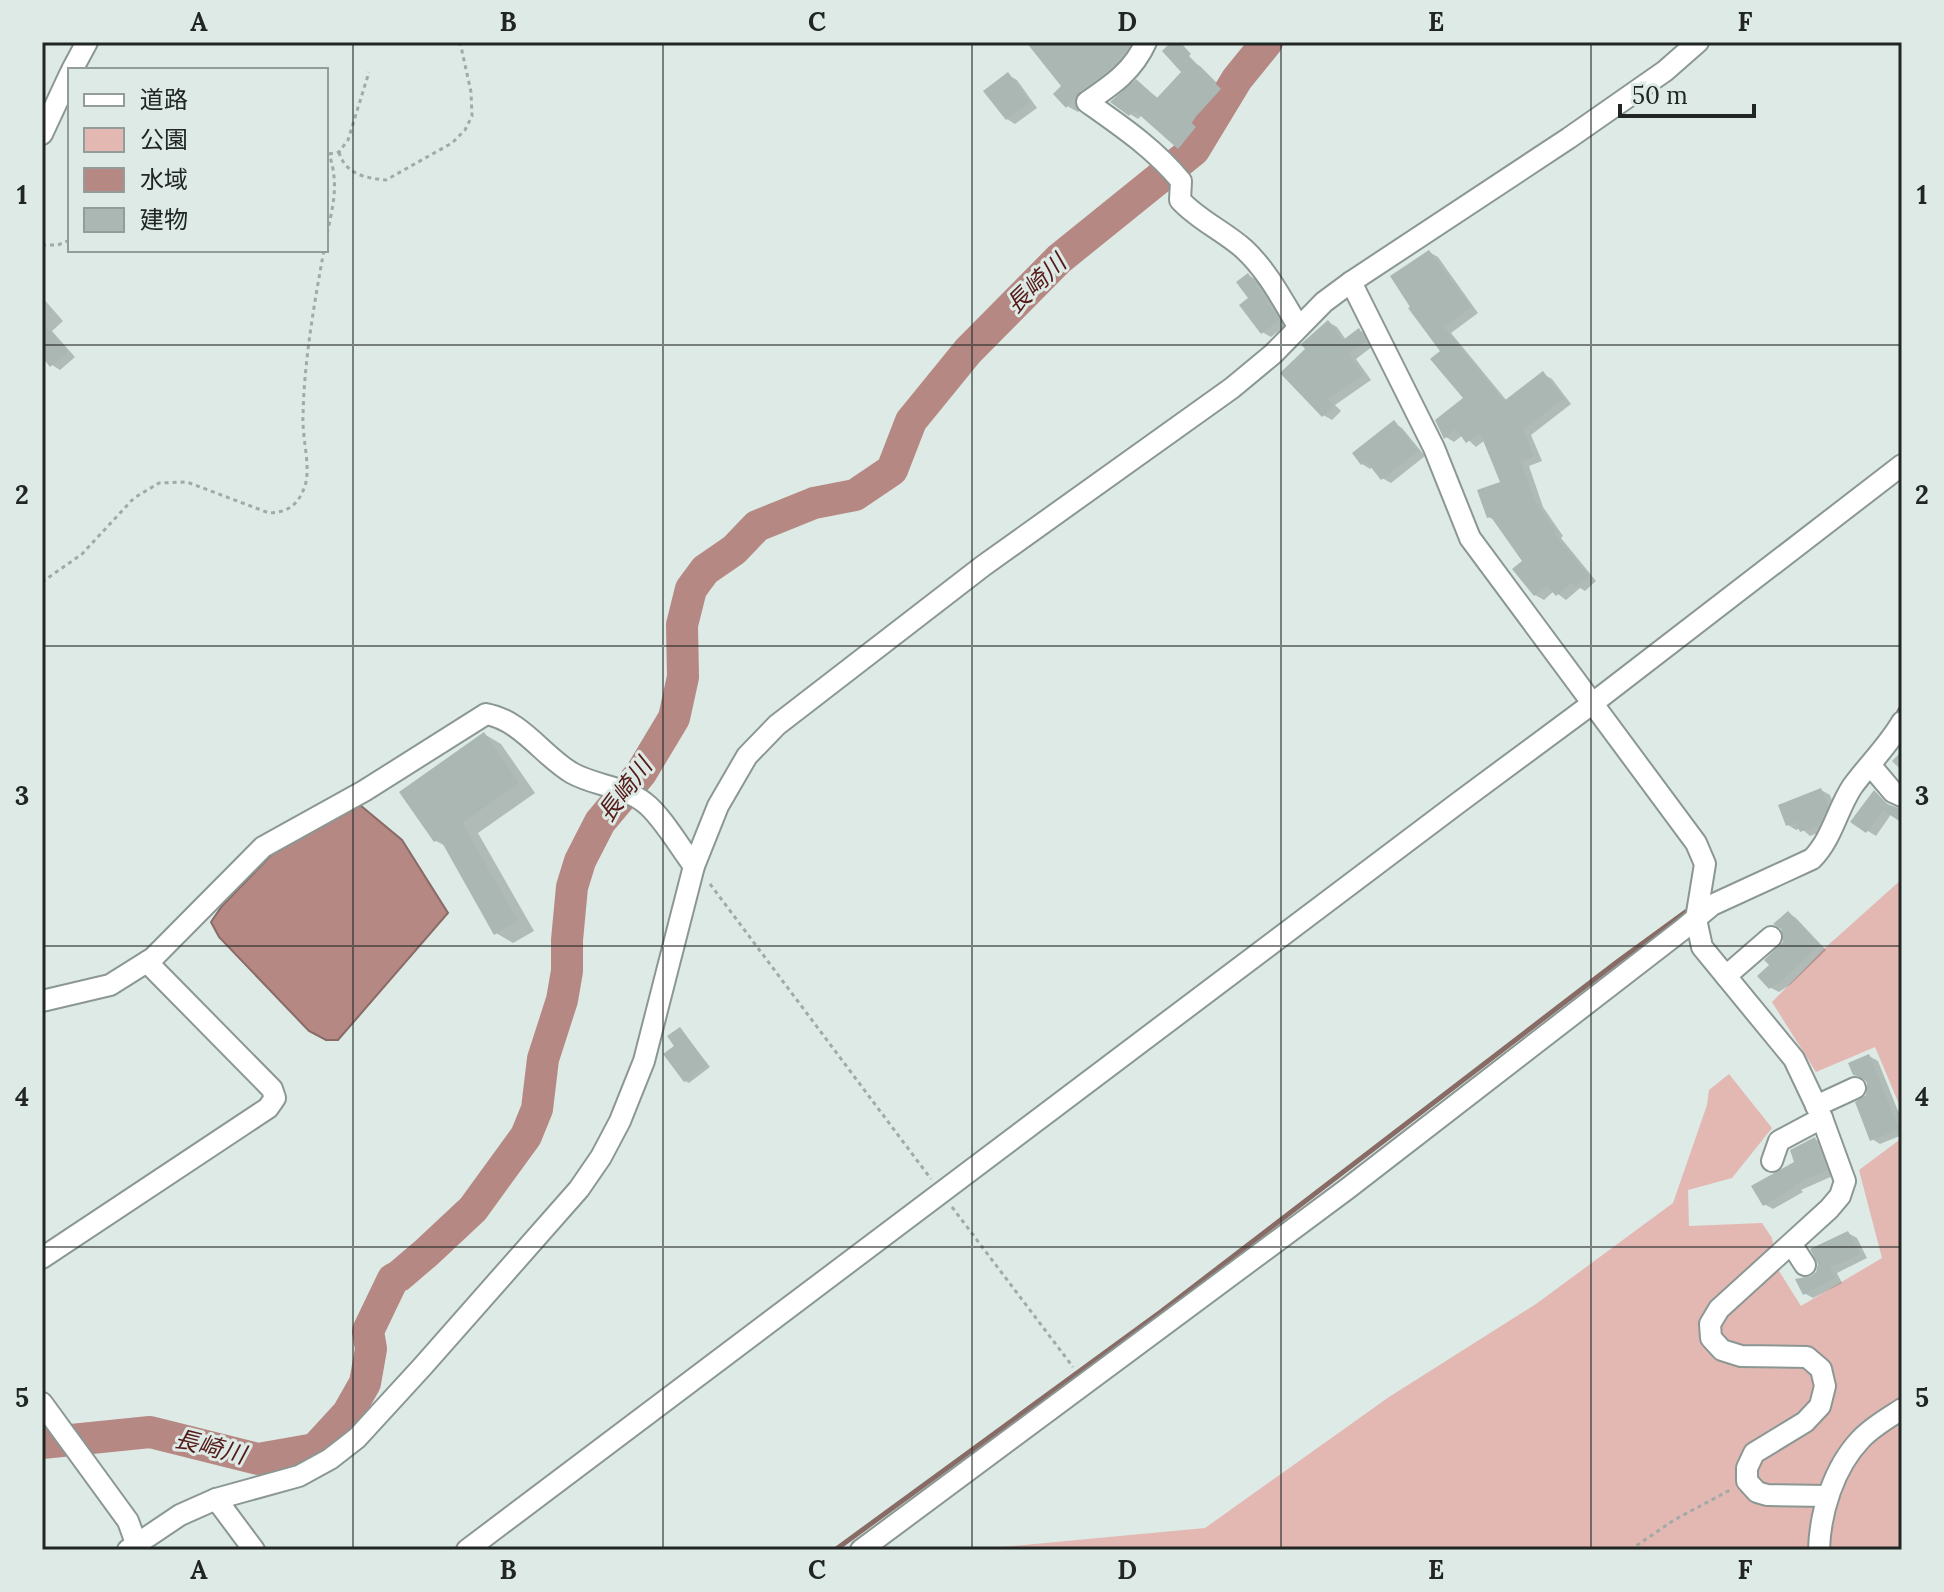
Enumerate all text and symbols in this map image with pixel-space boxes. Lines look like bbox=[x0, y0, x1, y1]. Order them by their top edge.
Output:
text: A bbox=[190, 5, 208, 38]
text: B bbox=[499, 5, 517, 38]
text: C bbox=[808, 5, 826, 38]
text: D bbox=[1117, 5, 1137, 38]
text: E bbox=[1428, 5, 1444, 38]
text: F bbox=[1738, 5, 1753, 38]
legend bbox=[68, 68, 328, 252]
scale bar bbox=[1620, 68, 1754, 118]
text: 50 m bbox=[1632, 80, 1688, 111]
text: 道路 bbox=[140, 84, 188, 115]
text: 公園 bbox=[140, 124, 188, 155]
text: 水域 bbox=[140, 164, 188, 195]
text: 1 bbox=[17, 178, 27, 211]
text: 1 bbox=[1917, 178, 1927, 211]
text: 建物 bbox=[140, 204, 188, 235]
water label: 長崎川 bbox=[999, 245, 1074, 320]
text: 2 bbox=[15, 478, 29, 511]
text: 2 bbox=[1915, 478, 1929, 511]
water label: 長崎川 bbox=[591, 749, 660, 828]
text: 3 bbox=[15, 779, 29, 812]
text: 3 bbox=[1915, 779, 1929, 812]
text: 4 bbox=[15, 1080, 29, 1113]
text: 4 bbox=[1915, 1080, 1929, 1113]
text: 5 bbox=[15, 1381, 29, 1414]
text: 5 bbox=[1915, 1381, 1929, 1414]
water label: 長崎川 bbox=[171, 1423, 252, 1471]
text: A bbox=[190, 1553, 208, 1586]
text: B bbox=[499, 1553, 517, 1586]
text: C bbox=[808, 1553, 826, 1586]
text: D bbox=[1117, 1553, 1137, 1586]
text: E bbox=[1428, 1553, 1444, 1586]
text: F bbox=[1738, 1553, 1753, 1586]

